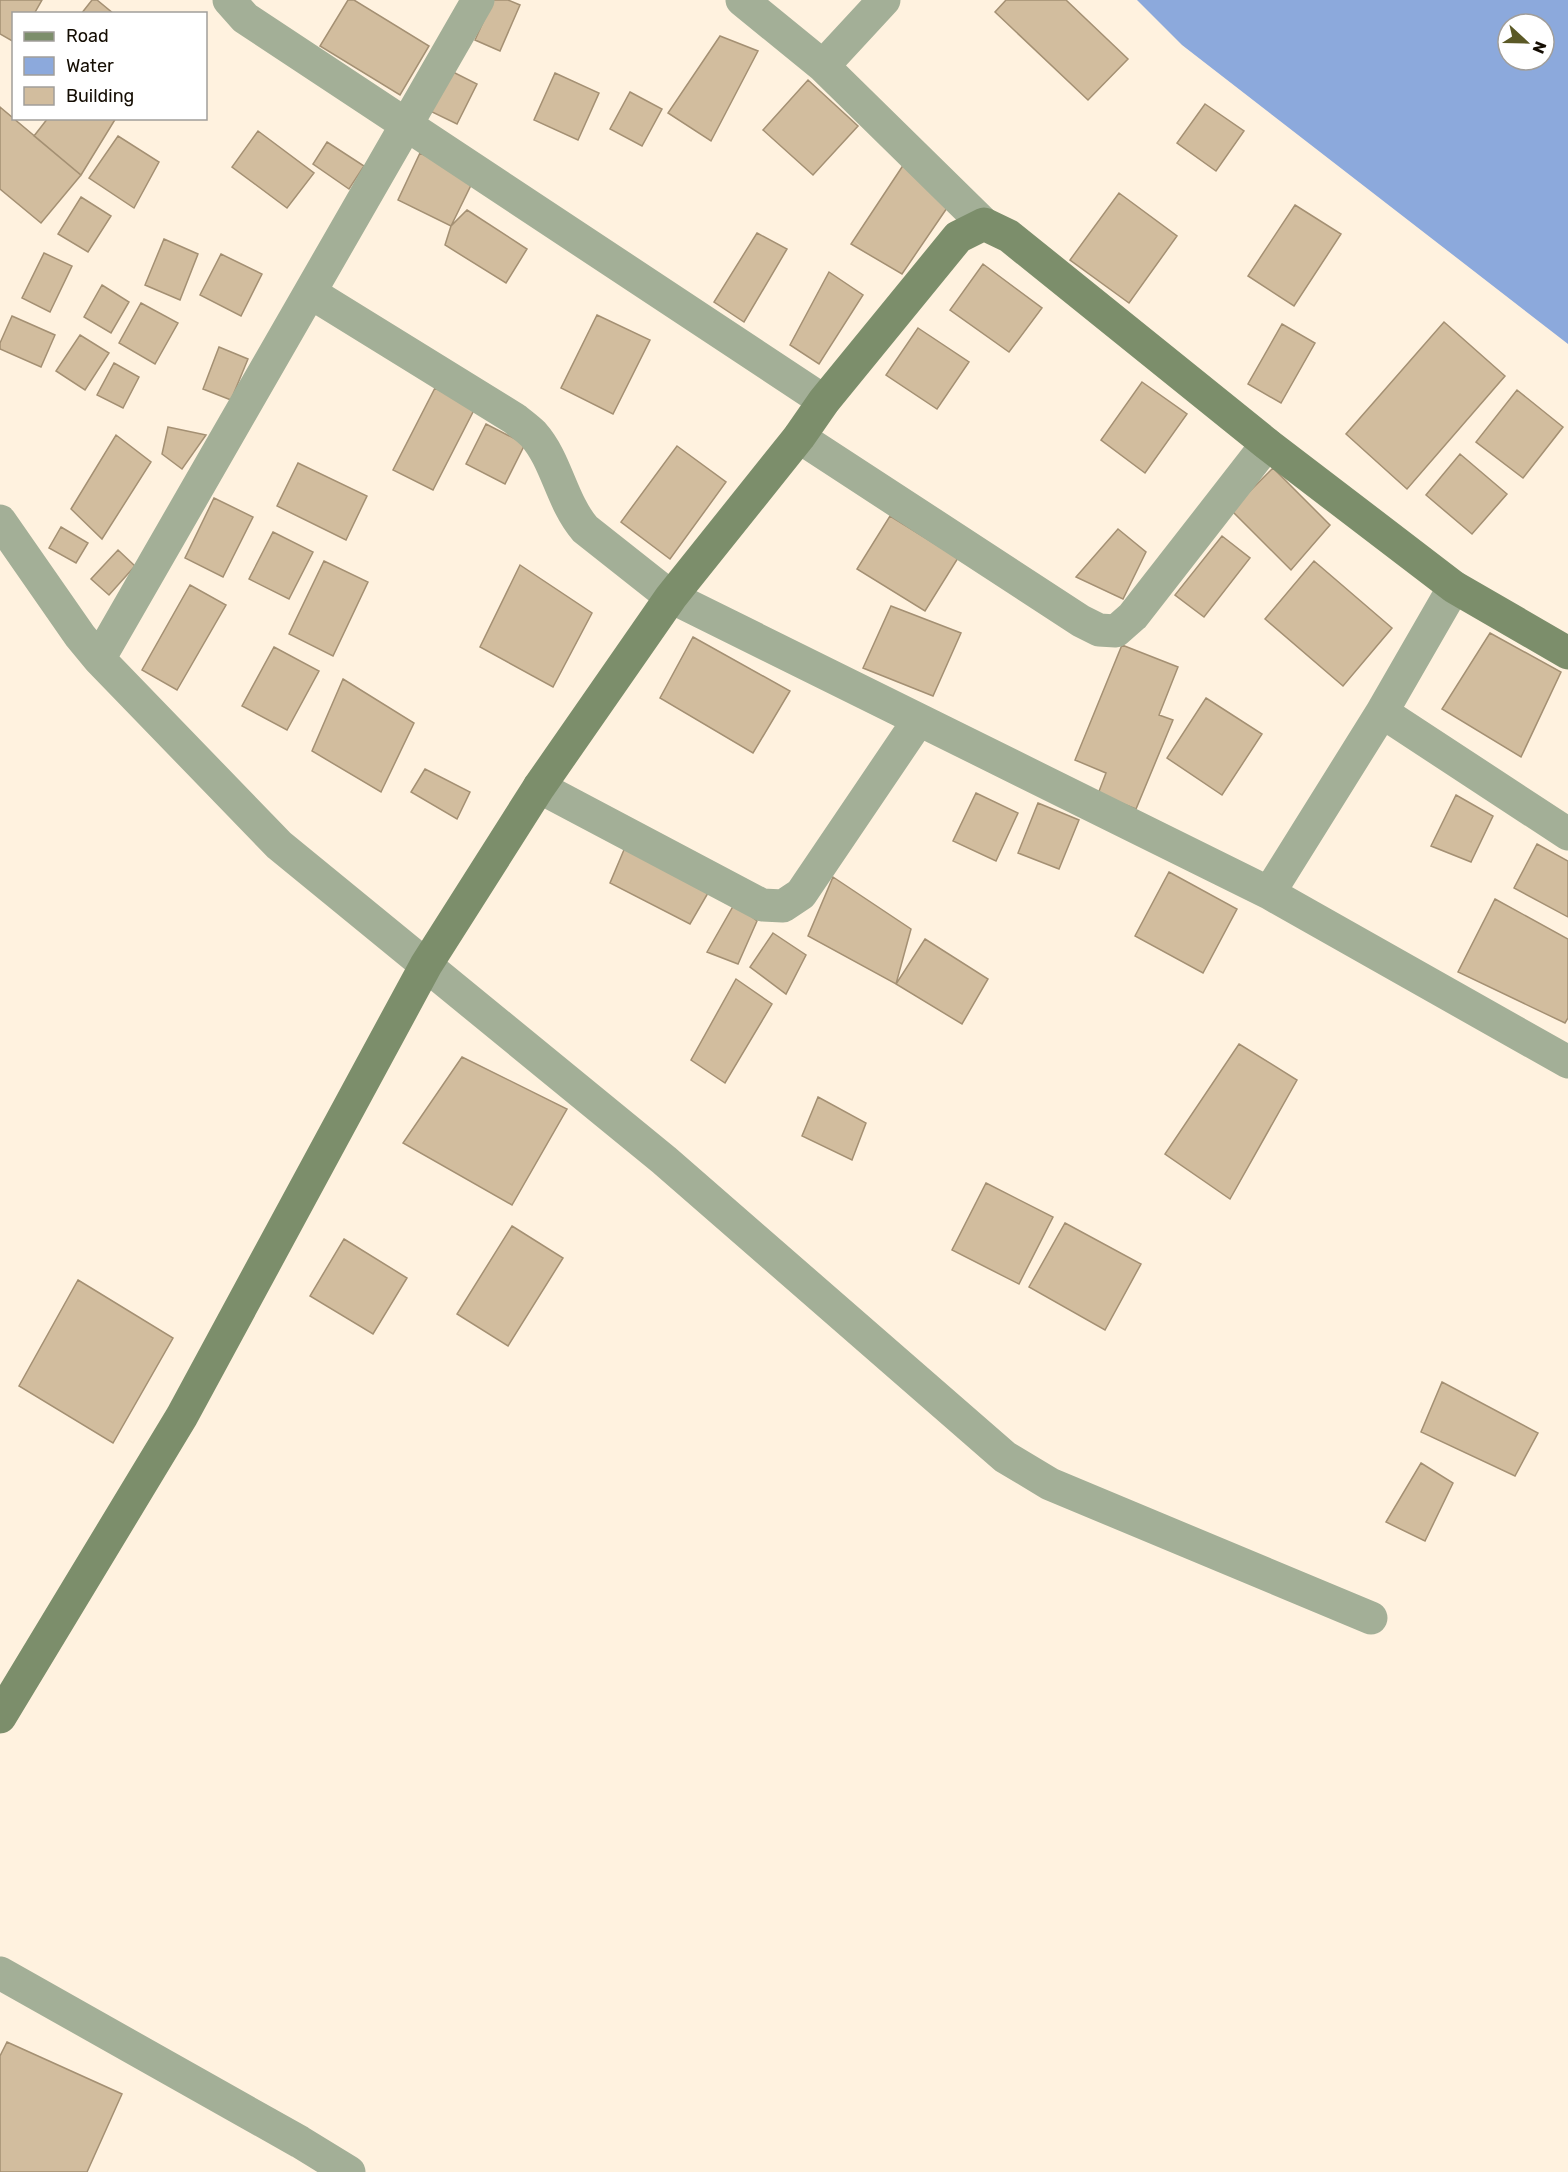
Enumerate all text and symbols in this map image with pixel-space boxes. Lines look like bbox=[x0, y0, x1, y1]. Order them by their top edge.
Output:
legend bbox=[12, 12, 207, 120]
north arrow bbox=[1496, 12, 1556, 72]
text: Road bbox=[66, 25, 109, 47]
text: N bbox=[1528, 39, 1550, 56]
text: Water bbox=[66, 55, 114, 77]
text: Building bbox=[66, 85, 134, 107]

